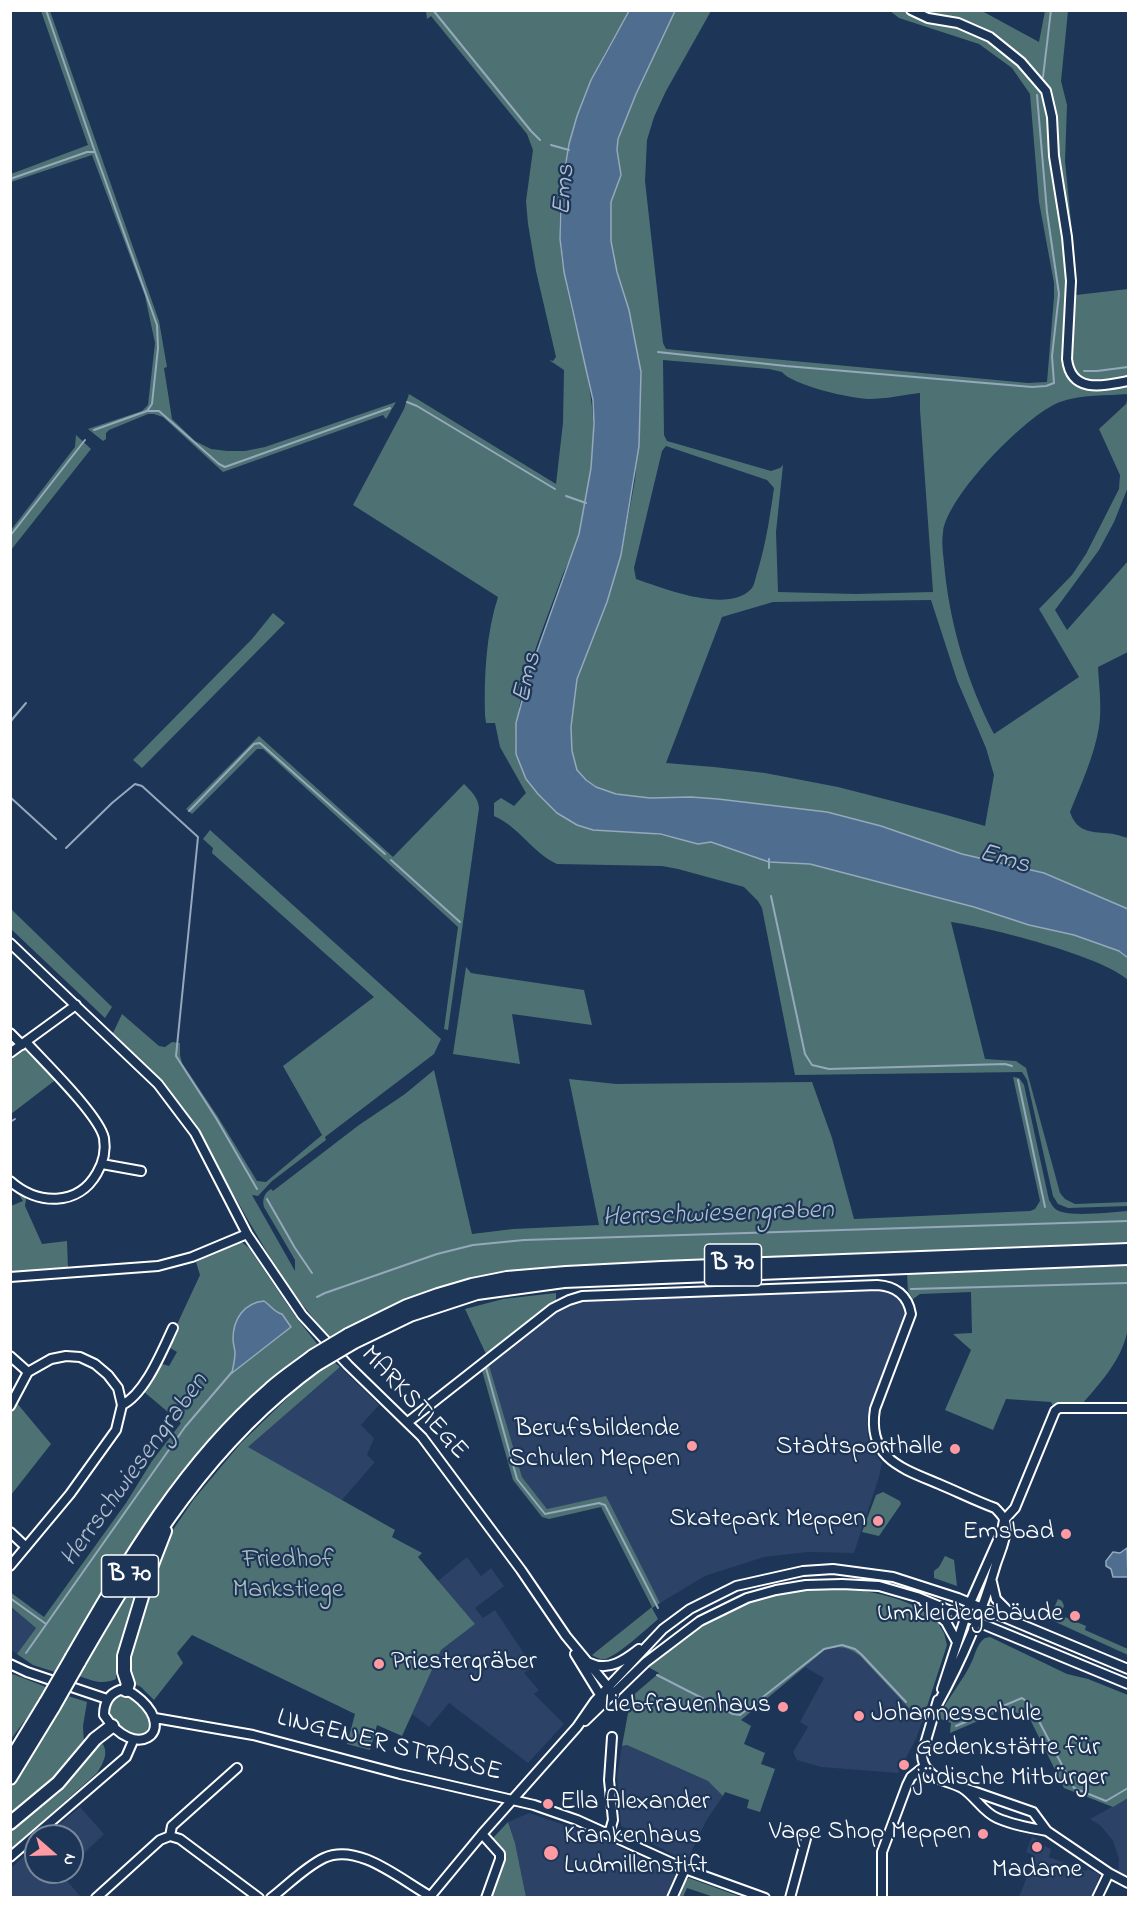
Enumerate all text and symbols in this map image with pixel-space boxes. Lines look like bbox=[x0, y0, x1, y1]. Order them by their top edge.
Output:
water label: Ems bbox=[548, 163, 584, 217]
water label: Ems bbox=[507, 649, 551, 707]
water label: Ems bbox=[975, 838, 1033, 884]
water label: Herrschwiesengraben bbox=[602, 1196, 834, 1236]
road number: B 70 bbox=[704, 1244, 762, 1286]
street label: MARKSTIEGE bbox=[352, 1341, 474, 1467]
water label: Herrschwiesengraben bbox=[55, 1368, 217, 1574]
place label: Berufsbildende Schulen Meppen bbox=[509, 1415, 680, 1476]
place label: Stadtsporthalle bbox=[776, 1433, 943, 1465]
marker: Berufsbildende Schulen Meppen bbox=[685, 1439, 699, 1453]
marker: Stadtsporthalle bbox=[948, 1442, 962, 1456]
place label: Skatepark Meppen bbox=[669, 1505, 866, 1537]
marker: Skatepark Meppen bbox=[871, 1514, 885, 1528]
place label: Emsbad bbox=[962, 1518, 1054, 1550]
marker: Emsbad bbox=[1059, 1527, 1073, 1541]
park label: Friedhof Markstiege bbox=[233, 1546, 343, 1607]
road number: B 70 bbox=[102, 1555, 158, 1597]
place label: Umkleidegebäude bbox=[877, 1600, 1063, 1632]
marker: Umkleidegebäude bbox=[1068, 1609, 1082, 1623]
place label: Priestergräber bbox=[391, 1648, 537, 1680]
marker: Priestergräber bbox=[372, 1657, 386, 1671]
place label: Liebfrauenhaus bbox=[604, 1691, 771, 1723]
marker: Liebfrauenhaus bbox=[776, 1700, 790, 1714]
place label: Johannesschule bbox=[871, 1700, 1041, 1732]
street label: LINGENER STRASSE bbox=[273, 1704, 505, 1790]
marker: Johannesschule bbox=[852, 1709, 866, 1723]
place label: Gedenkstätte für jüdische Mitbürger bbox=[916, 1734, 1108, 1796]
marker: Gedenkstätte für jüdische Mitbürger bbox=[897, 1758, 911, 1772]
place label: Ella Alexander bbox=[560, 1788, 710, 1820]
marker: Ella Alexander bbox=[541, 1797, 555, 1811]
place label: Vape Shop Meppen bbox=[769, 1818, 971, 1850]
place label: Krankenhaus Ludmillenstift bbox=[564, 1822, 707, 1883]
north arrow bbox=[24, 1824, 84, 1884]
marker: Vape Shop Meppen bbox=[976, 1827, 990, 1841]
marker: Madame bbox=[1030, 1840, 1044, 1854]
marker: Krankenhaus Ludmillenstift bbox=[542, 1844, 560, 1862]
text: N bbox=[56, 1850, 82, 1869]
place label: Madame bbox=[992, 1856, 1082, 1888]

